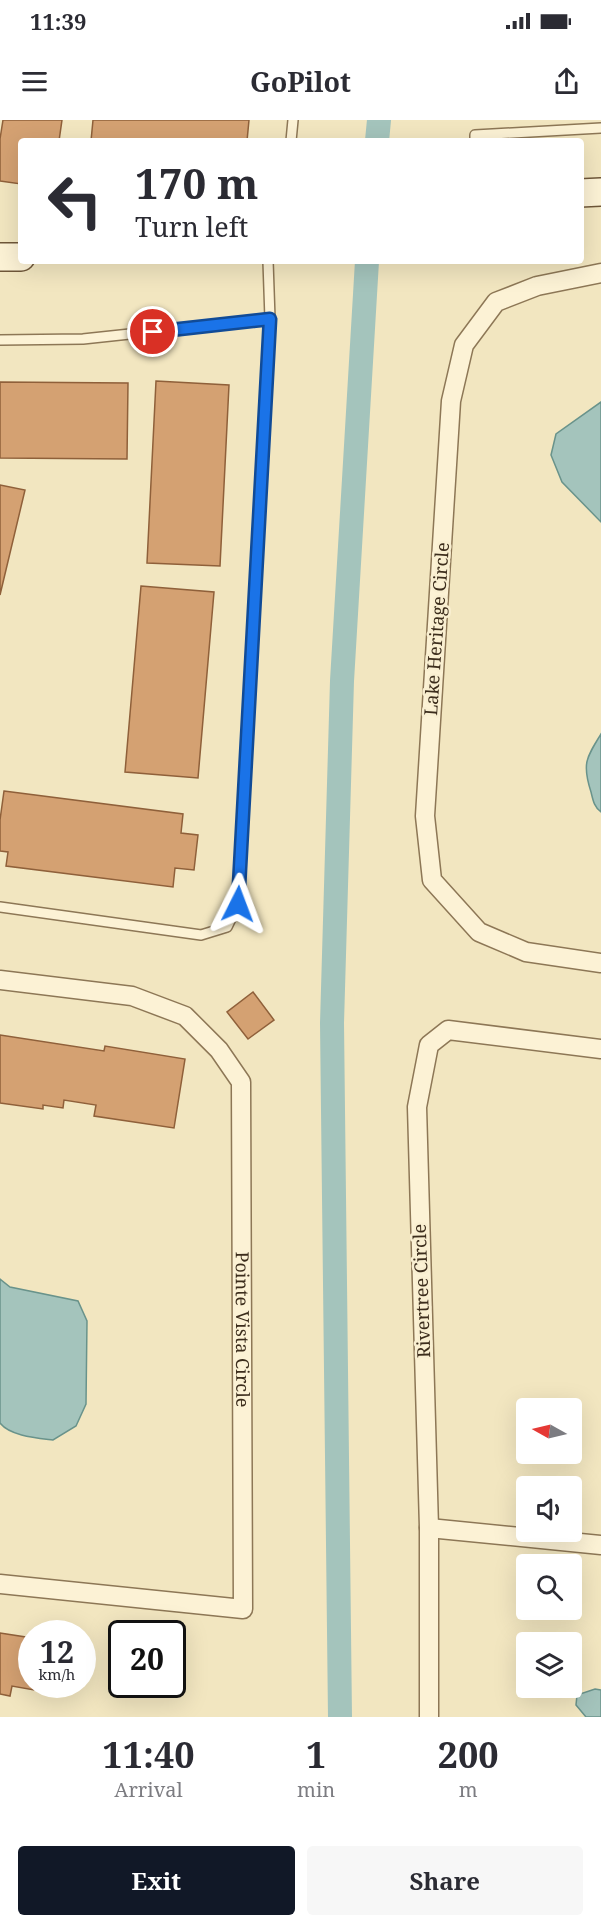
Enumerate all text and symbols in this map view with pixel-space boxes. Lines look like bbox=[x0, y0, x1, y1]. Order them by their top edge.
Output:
text: 11:39 bbox=[30, 6, 86, 36]
text: GoPilot bbox=[250, 63, 351, 100]
icon: menu bbox=[18, 65, 51, 98]
icon: share bbox=[550, 65, 583, 98]
text: 170 m bbox=[135, 154, 259, 211]
icon: left bbox=[36, 162, 114, 240]
text: Turn left bbox=[135, 208, 248, 245]
pin bbox=[127, 306, 178, 357]
icon: arrive bbox=[136, 315, 169, 348]
street label: Lake Heritage Circle bbox=[418, 541, 454, 716]
position arrow bbox=[206, 872, 270, 936]
street label: Rivertree Circle bbox=[407, 1224, 435, 1359]
street label: Pointe Vista Circle bbox=[231, 1251, 255, 1407]
north arrow bbox=[516, 1398, 582, 1464]
map controls bbox=[516, 1398, 582, 1698]
button: sound bbox=[516, 1476, 582, 1542]
button: search bbox=[516, 1554, 582, 1620]
speed limit sign: 20 bbox=[108, 1620, 186, 1698]
text: 12 bbox=[40, 1631, 74, 1672]
button: layers bbox=[516, 1632, 582, 1698]
text: km/h bbox=[39, 1664, 75, 1684]
text: 11:40 bbox=[102, 1730, 195, 1779]
text: 1 bbox=[306, 1730, 326, 1779]
text: 200 bbox=[438, 1730, 499, 1779]
text: Arrival bbox=[114, 1776, 183, 1803]
text: min bbox=[297, 1776, 335, 1803]
text: m bbox=[459, 1776, 478, 1803]
button: Exit bbox=[18, 1846, 295, 1915]
button: Share bbox=[307, 1846, 583, 1915]

